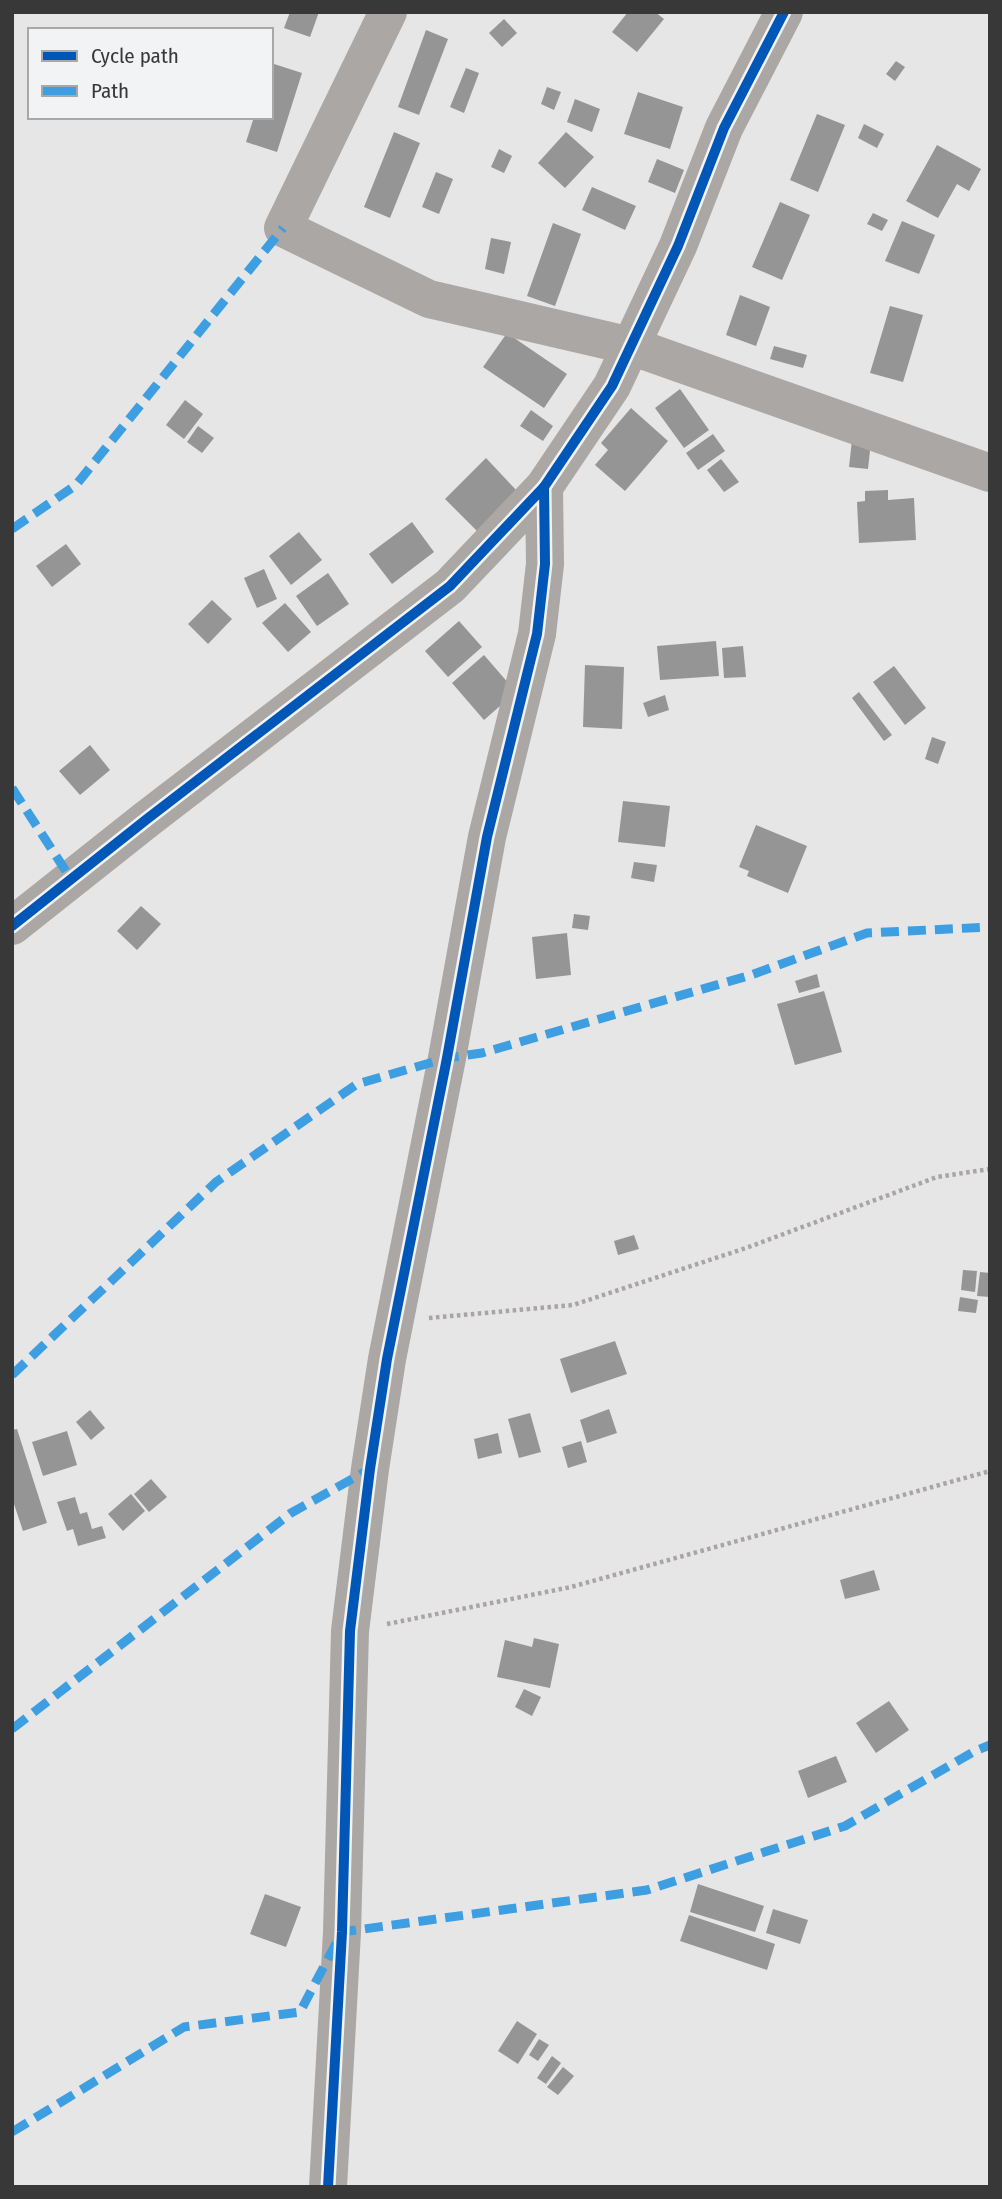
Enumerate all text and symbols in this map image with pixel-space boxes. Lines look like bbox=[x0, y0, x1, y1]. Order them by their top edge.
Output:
legend bbox=[28, 28, 273, 119]
text: Cycle path bbox=[91, 43, 179, 69]
text: Path bbox=[91, 78, 129, 104]

